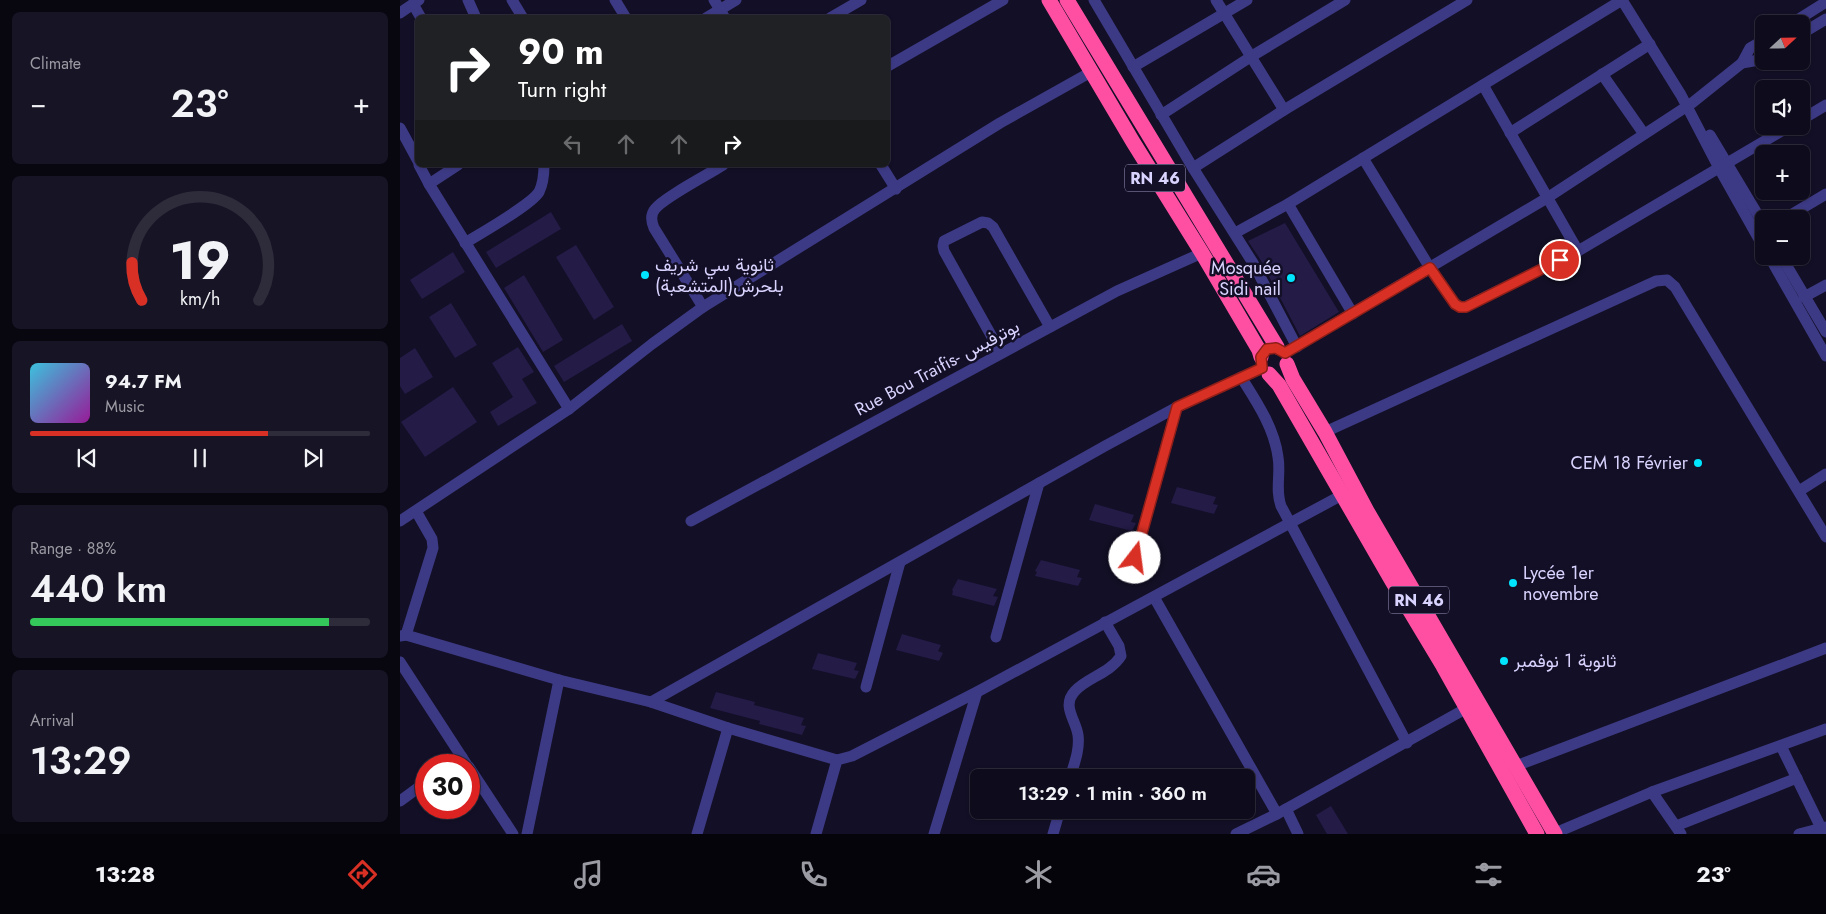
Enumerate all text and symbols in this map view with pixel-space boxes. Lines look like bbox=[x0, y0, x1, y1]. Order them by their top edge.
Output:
north arrow bbox=[1755, 15, 1810, 70]
map controls bbox=[1755, 15, 1810, 265]
text: 90 m bbox=[518, 27, 604, 77]
icon: right bbox=[435, 35, 500, 100]
text: Climate bbox=[30, 52, 81, 75]
text: Turn right bbox=[518, 73, 606, 105]
text: 23° bbox=[171, 76, 228, 131]
button: sound bbox=[1755, 80, 1810, 135]
text: − bbox=[30, 83, 47, 124]
text: + bbox=[353, 83, 370, 124]
icon: left bbox=[559, 130, 587, 158]
icon: ahead bbox=[612, 130, 640, 158]
icon: ahead bbox=[665, 130, 693, 158]
icon: right bbox=[718, 130, 746, 158]
button: + bbox=[1755, 145, 1810, 200]
road number: RN 46 bbox=[1125, 164, 1185, 192]
button: − bbox=[1755, 210, 1810, 265]
text: 19 bbox=[169, 223, 231, 299]
pin bbox=[1539, 239, 1581, 281]
icon: arrive bbox=[1546, 246, 1574, 274]
place label: ثانوية سي شريف بلحرش(المتشعبة) bbox=[655, 252, 783, 299]
place label: Mosquée Sidi nail bbox=[1211, 255, 1281, 302]
marker: ثانوية سي شريف بلحرش(المتشعبة) bbox=[639, 269, 651, 281]
marker: Mosquée Sidi nail bbox=[1285, 272, 1297, 284]
text: km/h bbox=[180, 286, 220, 312]
street label: Rue Bou Traifis- بوترفيس bbox=[850, 314, 1024, 422]
text: 94.7 FM bbox=[105, 368, 182, 395]
text: Music bbox=[105, 395, 145, 418]
icon: previous bbox=[73, 444, 101, 472]
icon: pause bbox=[186, 444, 214, 472]
icon: next bbox=[299, 444, 327, 472]
place label: CEM 18 Février bbox=[1571, 450, 1689, 476]
marker: CEM 18 Février bbox=[1692, 457, 1704, 469]
position arrow bbox=[1108, 531, 1160, 583]
text: Range · 88% bbox=[30, 537, 116, 560]
place label: Lycée 1er novembre bbox=[1523, 560, 1598, 607]
text: 440 km bbox=[30, 561, 167, 616]
marker: Lycée 1er novembre bbox=[1507, 577, 1519, 589]
road number: RN 46 bbox=[1389, 586, 1449, 614]
place label: ثانوية 1 نوفمبر bbox=[1513, 648, 1617, 674]
marker: ثانوية 1 نوفمبر bbox=[1498, 655, 1510, 667]
text: Arrival bbox=[30, 709, 74, 732]
text: 13:29 bbox=[30, 733, 132, 788]
speed limit sign: 30 bbox=[415, 754, 480, 819]
text: 13:29 · 1 min · 360 m bbox=[1018, 780, 1207, 807]
icon: directions bbox=[345, 857, 380, 892]
icon: music bbox=[571, 857, 606, 892]
icon: phone bbox=[796, 857, 831, 892]
icon: climate bbox=[1021, 857, 1056, 892]
icon: car bbox=[1246, 857, 1281, 892]
icon: filters bbox=[1471, 857, 1506, 892]
text: 13:28 bbox=[95, 858, 155, 890]
text: 23° bbox=[1696, 858, 1731, 890]

